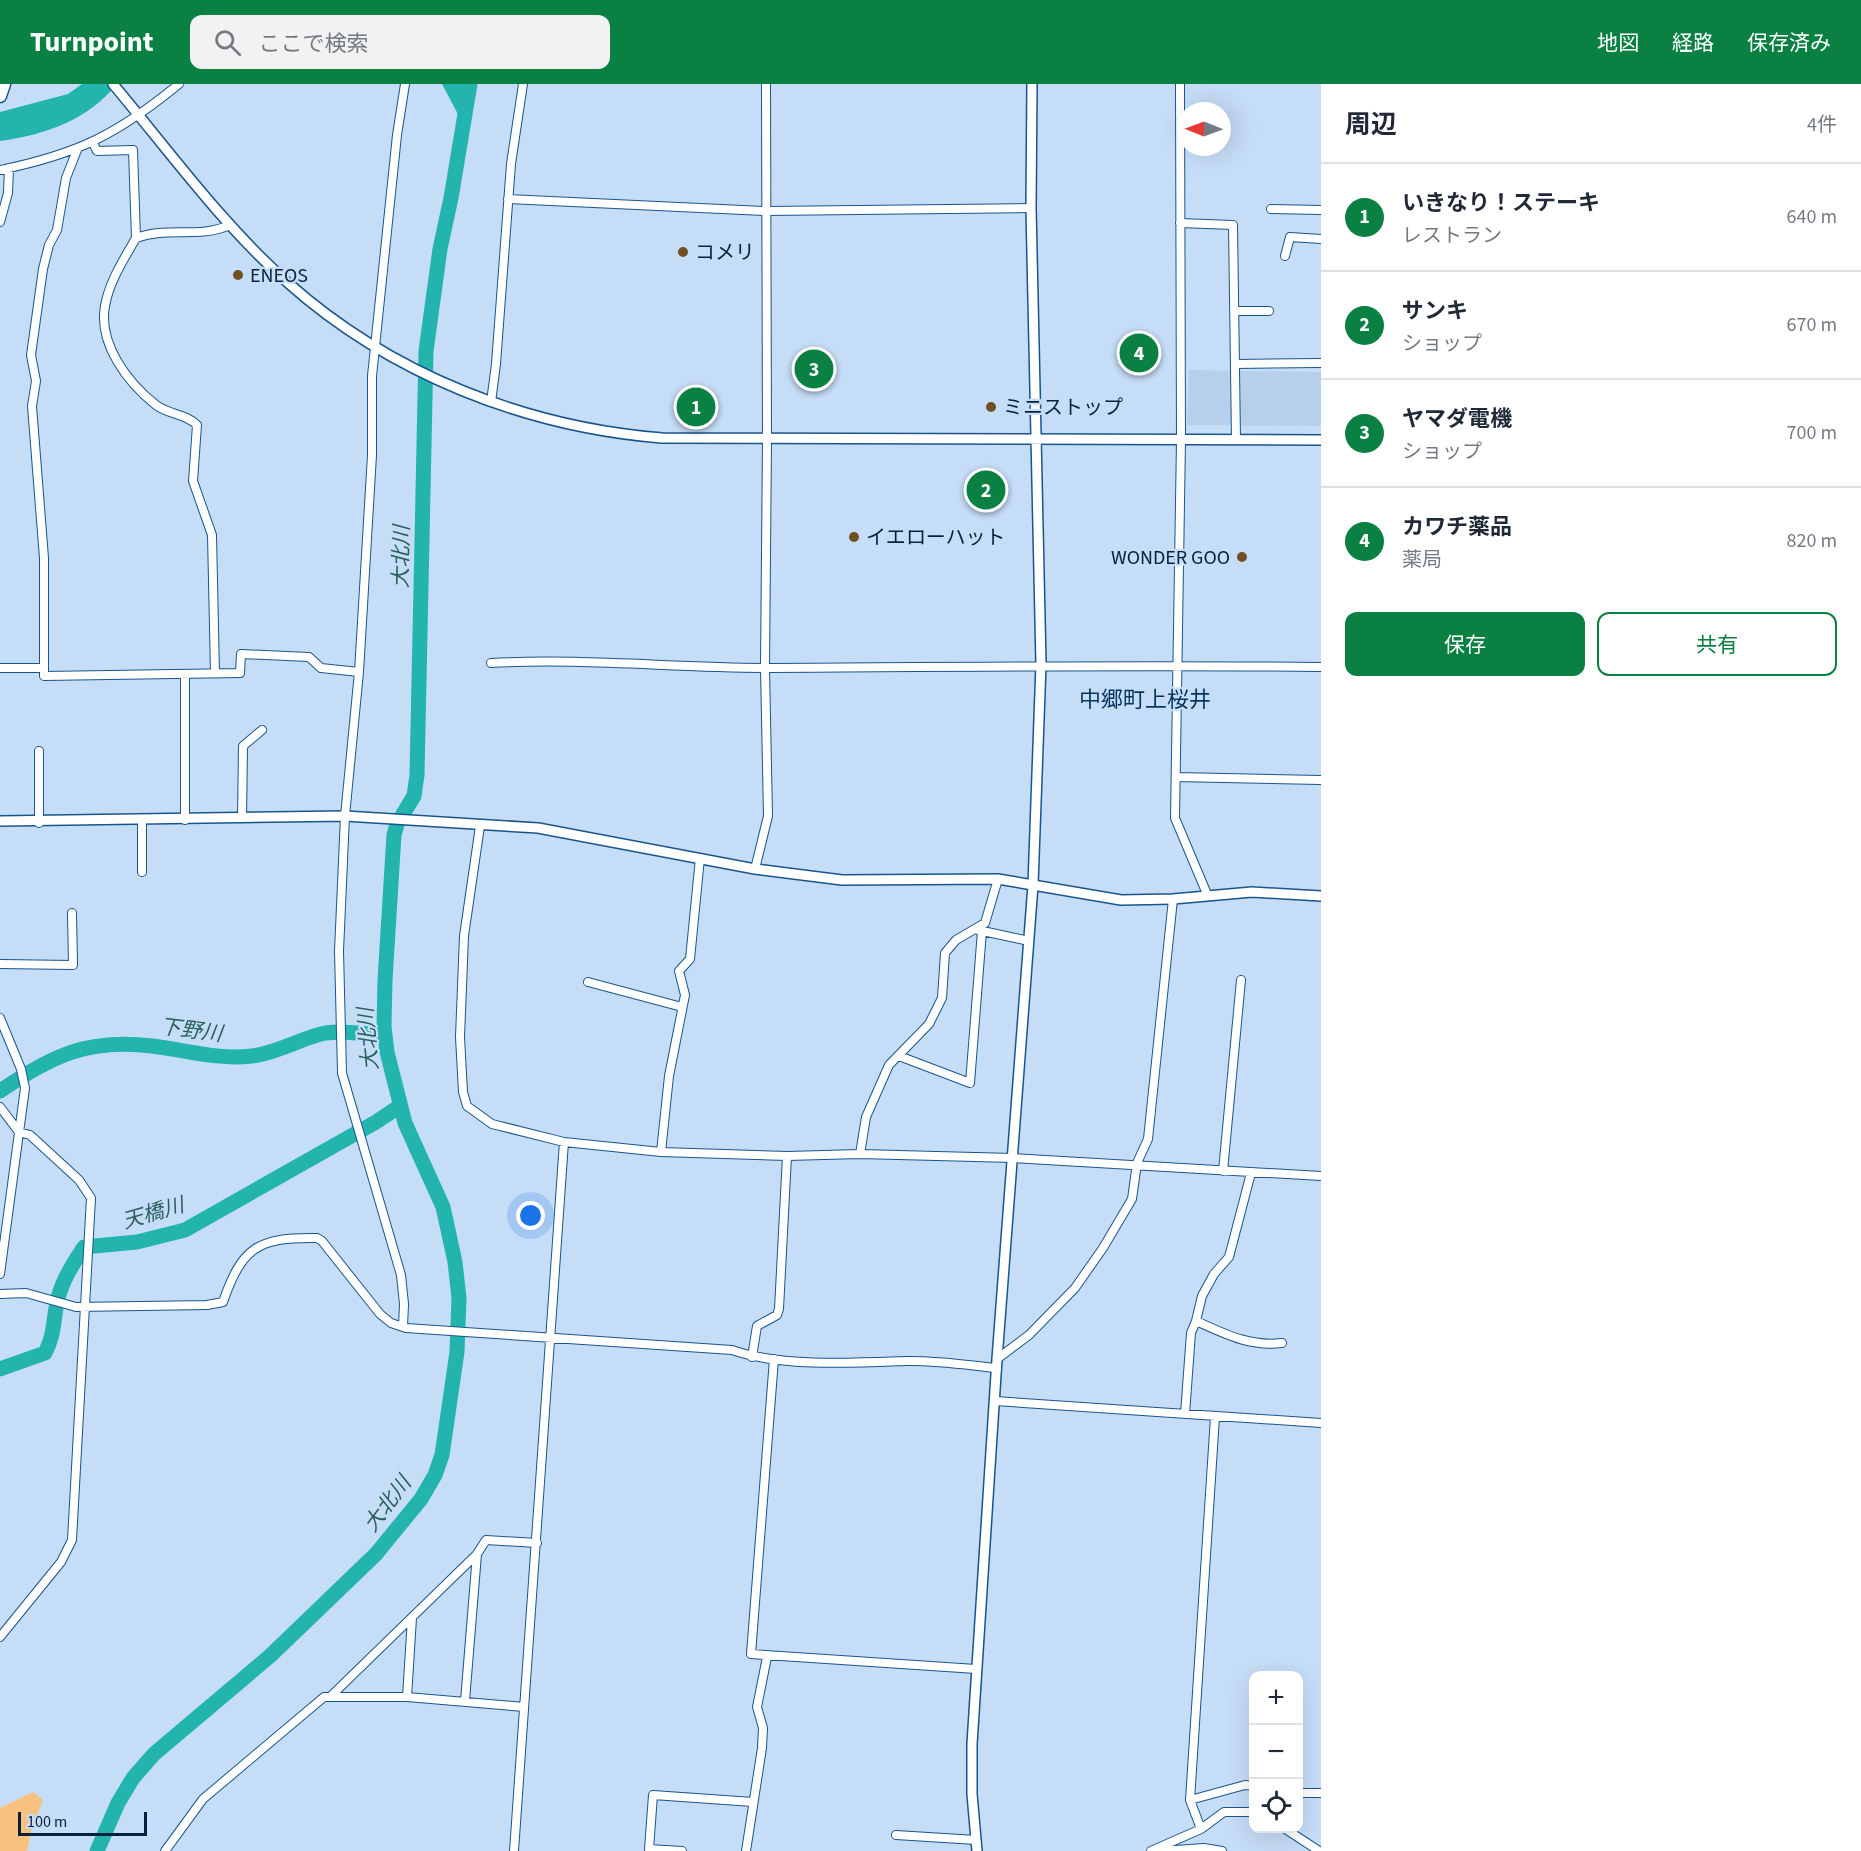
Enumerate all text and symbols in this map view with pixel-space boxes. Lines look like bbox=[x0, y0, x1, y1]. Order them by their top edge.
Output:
search box bbox=[190, 15, 610, 69]
text: Turnpoint bbox=[30, 22, 154, 62]
icon: search bbox=[211, 26, 244, 59]
text: ここで検索 bbox=[259, 28, 369, 60]
text: 地図 bbox=[1597, 28, 1639, 58]
text: 経路 bbox=[1672, 28, 1714, 58]
text: 保存済み bbox=[1747, 28, 1831, 58]
north arrow bbox=[1177, 102, 1231, 156]
text: 周辺 bbox=[1345, 106, 1397, 143]
text: 4件 bbox=[1807, 111, 1837, 139]
text: いきなり！ステーキ bbox=[1402, 187, 1600, 219]
text: 1 bbox=[1359, 203, 1370, 231]
text: 640 m bbox=[1787, 203, 1837, 231]
text: レストラン bbox=[1402, 222, 1502, 250]
place label: コメリ bbox=[695, 239, 755, 267]
marker: コメリ bbox=[676, 245, 690, 259]
place label: ENEOS bbox=[250, 262, 308, 290]
marker: ENEOS bbox=[231, 268, 245, 282]
text: サンキ bbox=[1402, 295, 1468, 327]
text: 2 bbox=[1359, 311, 1370, 339]
text: 670 m bbox=[1787, 311, 1837, 339]
pin: 4 bbox=[1120, 330, 1158, 376]
text: ショップ bbox=[1402, 330, 1482, 358]
pin: 3 bbox=[794, 346, 834, 392]
pin: 1 bbox=[676, 384, 716, 430]
place label: ミニストップ bbox=[1003, 394, 1123, 422]
marker: ミニストップ bbox=[984, 400, 998, 414]
text: ヤマダ電機 bbox=[1402, 403, 1512, 435]
text: 3 bbox=[1359, 419, 1370, 447]
text: 700 m bbox=[1787, 419, 1837, 447]
text: ショップ bbox=[1402, 438, 1482, 466]
pin: 2 bbox=[966, 468, 1006, 512]
text: カワチ薬品 bbox=[1402, 511, 1512, 543]
water label: 大北川 bbox=[385, 523, 417, 589]
place label: イエローハット bbox=[866, 524, 1005, 552]
text: 4 bbox=[1359, 527, 1370, 555]
text: 820 m bbox=[1787, 527, 1837, 555]
marker: イエローハット bbox=[847, 530, 861, 544]
place label: WONDER GOO bbox=[1111, 544, 1230, 572]
text: 薬局 bbox=[1402, 546, 1442, 574]
marker: WONDER GOO bbox=[1235, 550, 1249, 564]
button: 保存 bbox=[1345, 612, 1585, 676]
button: 共有 bbox=[1597, 612, 1837, 676]
district label: 中郷町上桜井 bbox=[1079, 684, 1211, 716]
water label: 大北川 bbox=[350, 1004, 386, 1072]
water label: 下野川 bbox=[158, 1011, 226, 1049]
water label: 天橋川 bbox=[119, 1189, 189, 1236]
your location bbox=[516, 1201, 545, 1230]
water label: 大北川 bbox=[356, 1468, 419, 1538]
map controls bbox=[1249, 1671, 1303, 1833]
button: + bbox=[1249, 1671, 1303, 1725]
button: − bbox=[1249, 1725, 1303, 1779]
button: locate bbox=[1249, 1779, 1303, 1833]
scale bar bbox=[18, 1809, 147, 1836]
text: 100 m bbox=[27, 1811, 67, 1833]

